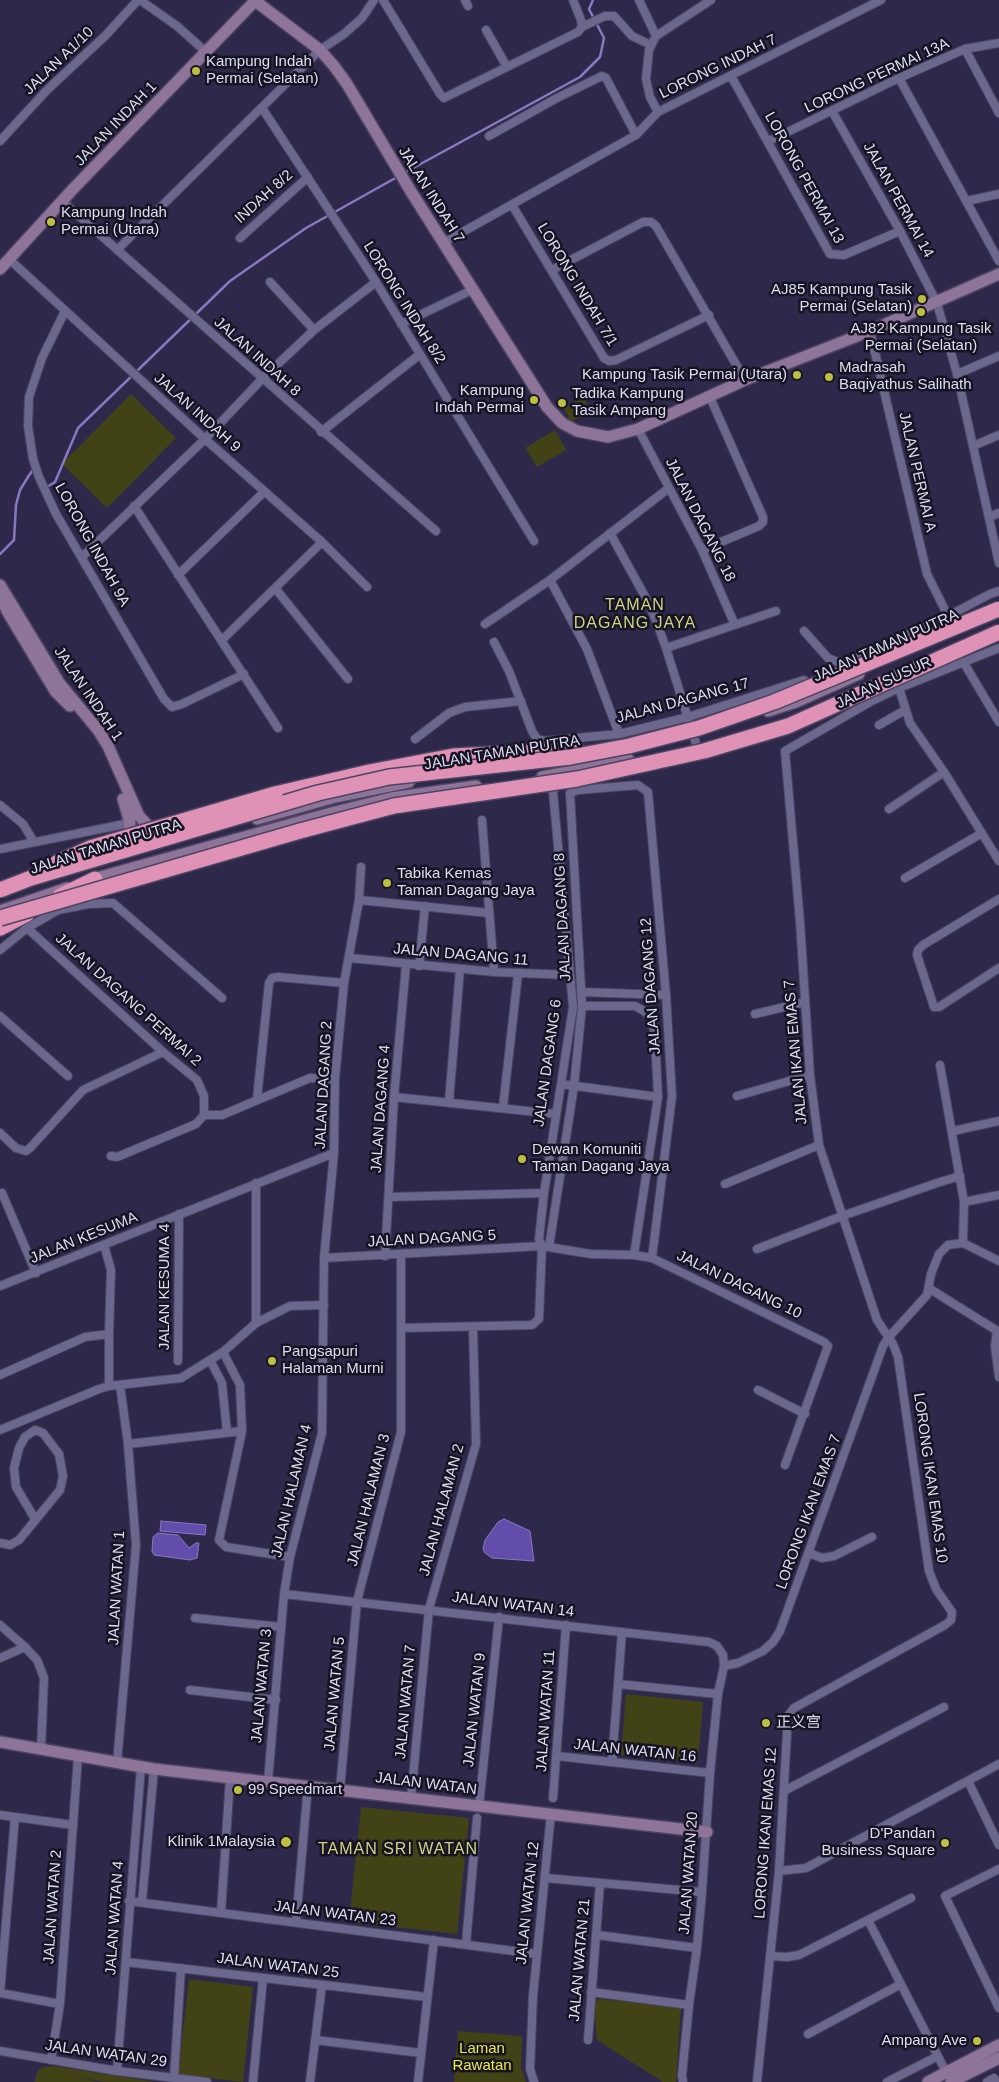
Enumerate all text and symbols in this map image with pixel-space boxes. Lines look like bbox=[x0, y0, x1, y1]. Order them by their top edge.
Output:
street label: JALAN A1/10 bbox=[20, 23, 98, 99]
street label: LORONG INDAH 7 bbox=[656, 31, 780, 103]
street label: LORONG PERMAI 13A bbox=[802, 35, 952, 117]
place label: Kampung Indah Permai (Selatan) bbox=[206, 53, 319, 88]
marker: Kampung Indah Permai (Selatan) bbox=[190, 65, 202, 77]
street label: JALAN INDAH 1 bbox=[71, 78, 161, 170]
street label: LORONG PERMAI 13 bbox=[760, 109, 848, 247]
street label: JALAN PERMAI 14 bbox=[859, 139, 937, 261]
street label: JALAN INDAH 7 bbox=[394, 144, 468, 246]
street label: INDAH 8/2 bbox=[231, 166, 297, 228]
place label: Kampung Indah Permai (Utara) bbox=[61, 204, 167, 239]
marker: Kampung Indah Permai (Utara) bbox=[45, 216, 57, 228]
street label: LORONG INDAH 7/1 bbox=[533, 220, 621, 350]
street label: LORONG INDAH 8/2 bbox=[359, 238, 449, 368]
place label: AJ85 Kampung Tasik Permai (Selatan) bbox=[771, 281, 912, 316]
marker: AJ85 Kampung Tasik Permai (Selatan) bbox=[916, 293, 928, 305]
marker: AJ82 Kampung Tasik Permai (Selatan) bbox=[915, 306, 927, 318]
street label: JALAN INDAH 8 bbox=[210, 313, 304, 401]
place label: AJ82 Kampung Tasik Permai (Selatan) bbox=[851, 320, 991, 355]
place label: Madrasah Baqiyathus Salihath bbox=[839, 359, 972, 394]
place label: Kampung Tasik Permai (Utara) bbox=[582, 366, 787, 384]
street label: JALAN INDAH 9 bbox=[150, 369, 244, 457]
marker: Kampung Tasik Permai (Utara) bbox=[791, 369, 803, 381]
marker: Madrasah Baqiyathus Salihath bbox=[823, 371, 835, 383]
place label: Kampung Indah Permai bbox=[435, 382, 524, 417]
place label: Tadika Kampung Tasik Ampang bbox=[572, 385, 684, 420]
marker: Kampung Indah Permai bbox=[528, 394, 540, 406]
marker: Tadika Kampung Tasik Ampang bbox=[556, 397, 568, 409]
street label: JALAN PERMAI A bbox=[894, 410, 940, 534]
street label: JALAN DAGANG 18 bbox=[661, 455, 739, 585]
street label: LORONG INDAH 9A bbox=[51, 480, 133, 610]
district label: TAMAN DAGANG JAYA bbox=[572, 596, 698, 634]
street label: JALAN TAMAN PUTRA bbox=[811, 606, 961, 686]
street label: JALAN INDAH 1 bbox=[50, 643, 126, 745]
street label: JALAN SUSUR bbox=[833, 653, 935, 713]
street label: JALAN DAGANG 17 bbox=[615, 675, 751, 727]
street label: JALAN TAMAN PUTRA bbox=[423, 732, 581, 774]
street label: JALAN TAMAN PUTRA bbox=[28, 815, 184, 879]
street label: JALAN DAGANG 8 bbox=[551, 852, 575, 982]
place label: Tabika Kemas Taman Dagang Jaya bbox=[397, 865, 535, 900]
marker: Tabika Kemas Taman Dagang Jaya bbox=[381, 877, 393, 889]
street label: JALAN DAGANG 12 bbox=[637, 917, 665, 1055]
street label: JALAN DAGANG PERMAI 2 bbox=[51, 930, 205, 1070]
street label: JALAN DAGANG 11 bbox=[393, 940, 529, 970]
street label: JALAN IKAN EMAS 7 bbox=[781, 979, 811, 1125]
street label: JALAN DAGANG 6 bbox=[530, 998, 566, 1128]
street label: JALAN DAGANG 2 bbox=[312, 1020, 336, 1150]
street label: JALAN DAGANG 4 bbox=[368, 1044, 394, 1174]
place label: Dewan Komuniti Taman Dagang Jaya bbox=[532, 1141, 670, 1176]
marker: Dewan Komuniti Taman Dagang Jaya bbox=[516, 1153, 528, 1165]
street label: JALAN KESUMA bbox=[28, 1208, 140, 1268]
street label: JALAN KESUMA 4 bbox=[156, 1224, 174, 1350]
street label: JALAN DAGANG 5 bbox=[367, 1227, 497, 1251]
street label: JALAN DAGANG 10 bbox=[674, 1247, 804, 1323]
place label: Pangsapuri Halaman Murni bbox=[282, 1343, 384, 1378]
marker: Pangsapuri Halaman Murni bbox=[266, 1355, 278, 1367]
street label: LORONG IKAN EMAS 10 bbox=[909, 1392, 951, 1564]
street label: JALAN HALAMAN 4 bbox=[268, 1423, 316, 1559]
street label: JALAN HALAMAN 3 bbox=[344, 1432, 394, 1568]
street label: LORONG IKAN EMAS 7 bbox=[773, 1432, 845, 1592]
street label: JALAN HALAMAN 2 bbox=[416, 1442, 468, 1578]
street label: JALAN WATAN 1 bbox=[105, 1530, 129, 1646]
street label: JALAN WATAN 14 bbox=[451, 1589, 575, 1621]
street label: JALAN WATAN 3 bbox=[248, 1628, 276, 1744]
street label: JALAN WATAN 5 bbox=[321, 1636, 349, 1752]
street label: JALAN WATAN 7 bbox=[392, 1644, 420, 1760]
street label: JALAN WATAN 11 bbox=[533, 1650, 559, 1772]
street label: JALAN WATAN 9 bbox=[460, 1652, 490, 1768]
place label: 正义宫 bbox=[776, 1714, 821, 1732]
marker: 正义宫 bbox=[760, 1717, 772, 1729]
street label: JALAN WATAN 16 bbox=[573, 1736, 697, 1766]
street label: LORONG IKAN EMAS 12 bbox=[751, 1747, 781, 1919]
street label: JALAN WATAN bbox=[374, 1769, 478, 1799]
place label: 99 Speedmart bbox=[248, 1781, 342, 1799]
marker: 99 Speedmart bbox=[232, 1784, 244, 1796]
street label: JALAN WATAN 20 bbox=[676, 1811, 702, 1935]
place label: D'Pandan Business Square bbox=[822, 1825, 935, 1860]
place label: Klinik 1Malaysia bbox=[167, 1833, 275, 1851]
marker: Klinik 1Malaysia bbox=[279, 1835, 293, 1849]
marker: D'Pandan Business Square bbox=[939, 1837, 951, 1849]
district label: TAMAN SRI WATAN bbox=[316, 1840, 480, 1860]
street label: JALAN WATAN 12 bbox=[513, 1841, 543, 1965]
street label: JALAN WATAN 2 bbox=[40, 1849, 66, 1965]
street label: JALAN WATAN 4 bbox=[102, 1860, 128, 1976]
street label: JALAN WATAN 23 bbox=[273, 1898, 397, 1930]
street label: JALAN WATAN 21 bbox=[566, 1898, 594, 2022]
street label: JALAN WATAN 25 bbox=[216, 1950, 340, 1982]
place label: Ampang Ave bbox=[881, 2032, 967, 2050]
marker: Ampang Ave bbox=[971, 2035, 983, 2047]
street label: JALAN WATAN 29 bbox=[44, 2037, 168, 2071]
park label: Laman Rawatan bbox=[452, 2040, 512, 2075]

